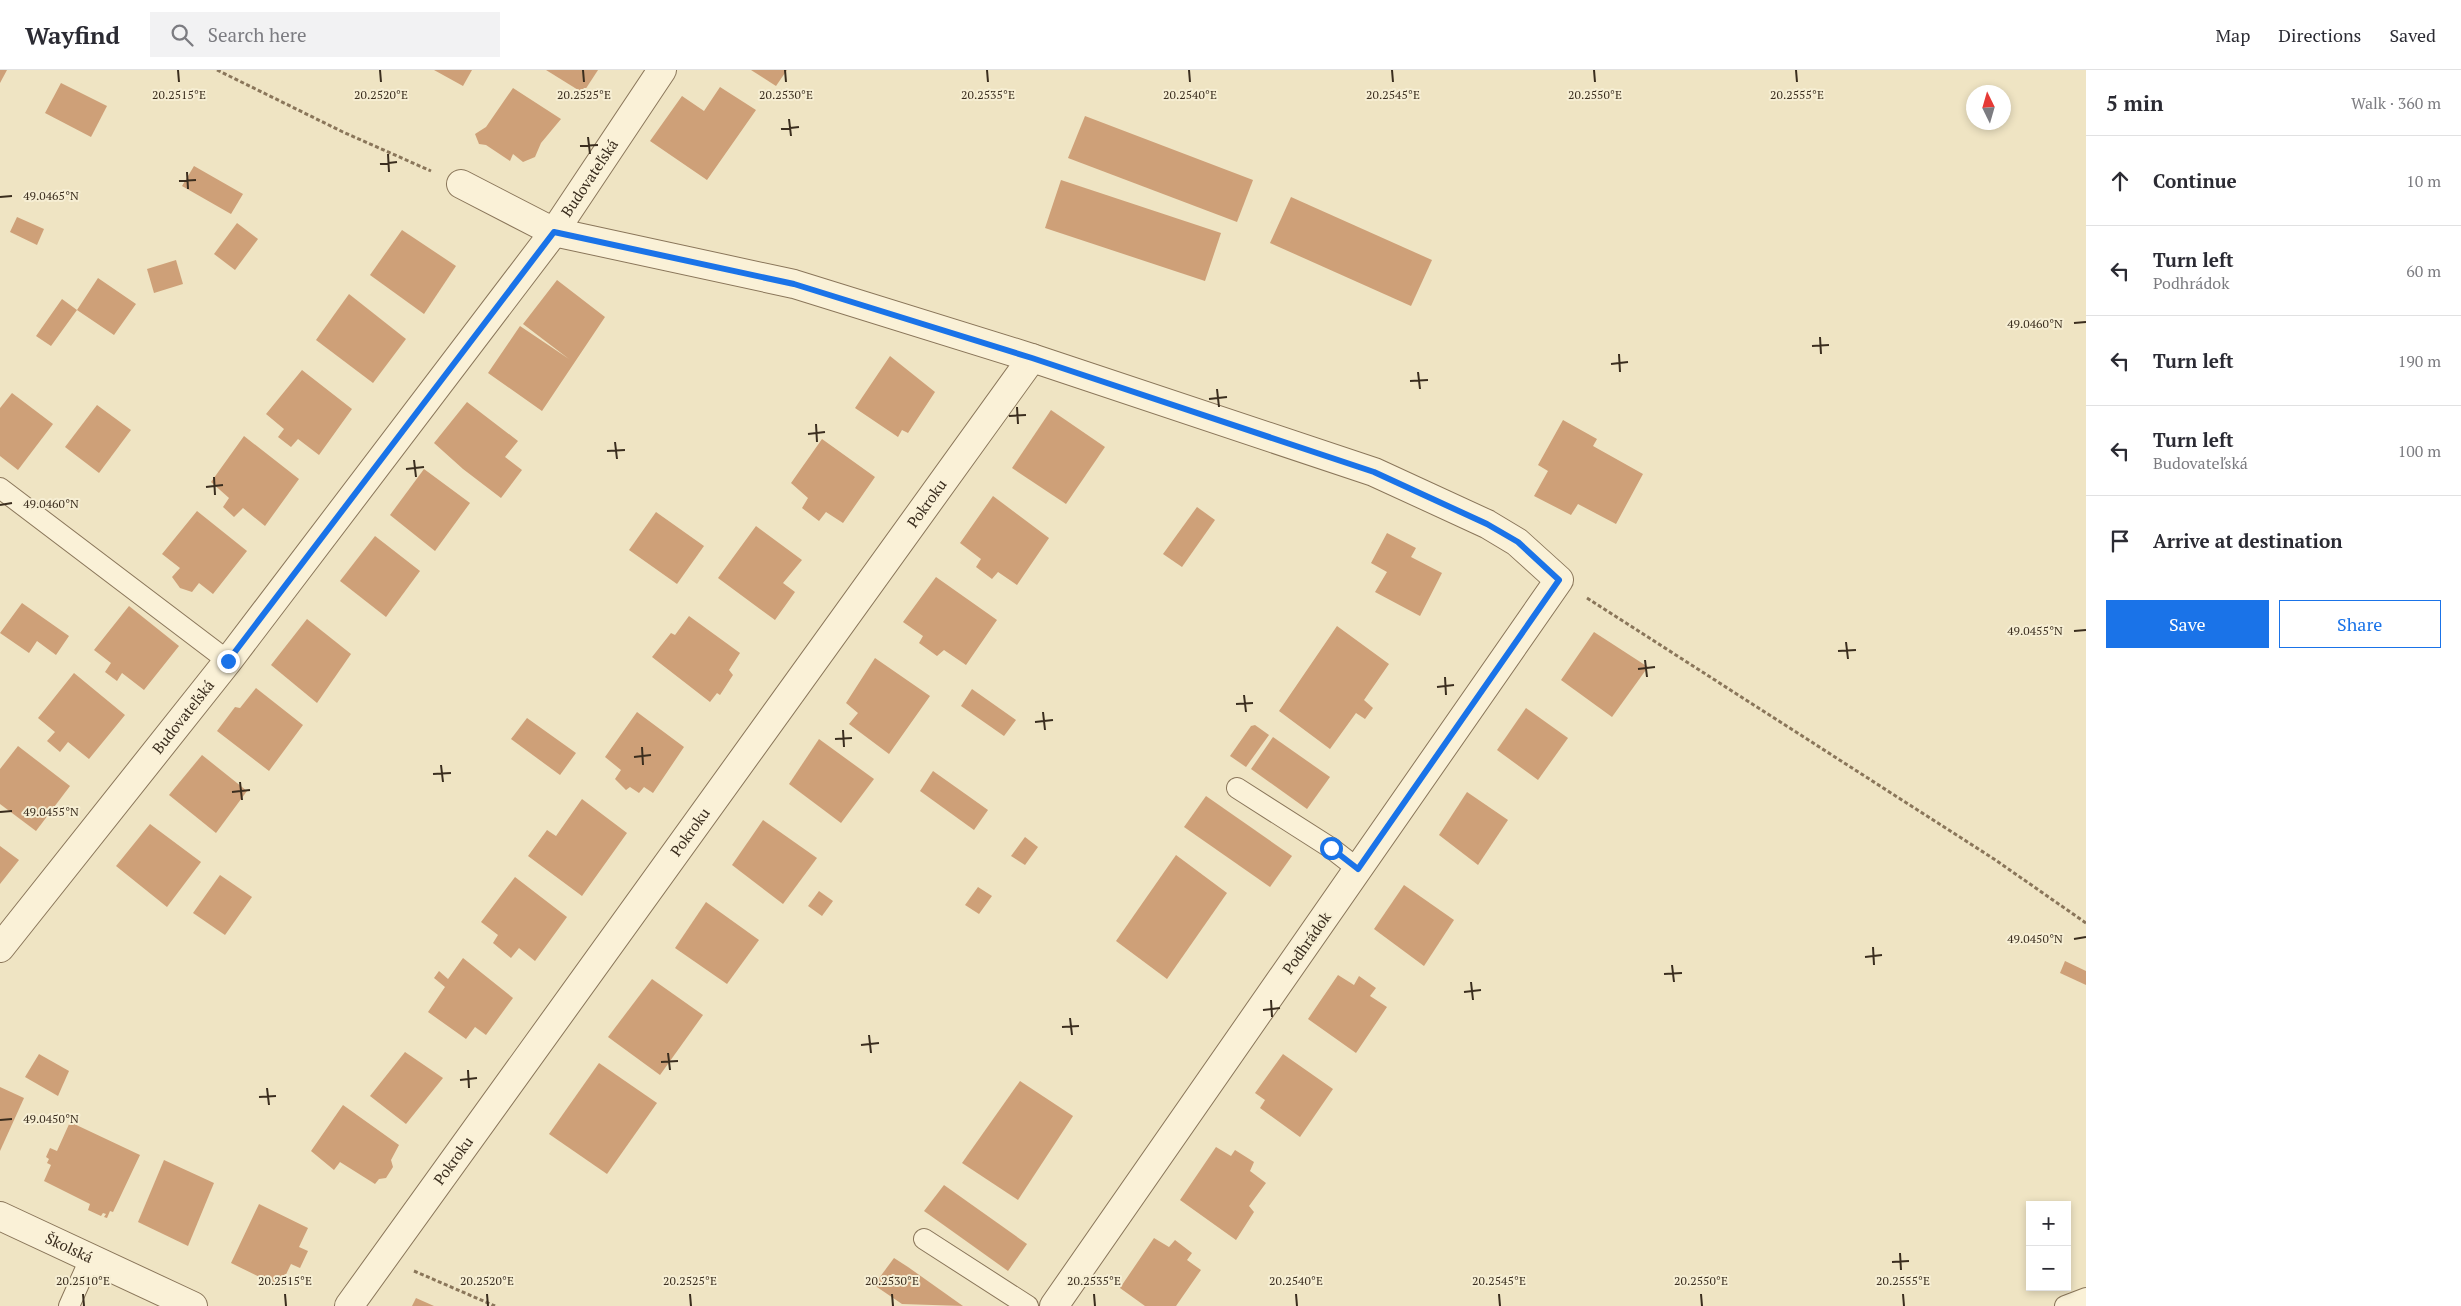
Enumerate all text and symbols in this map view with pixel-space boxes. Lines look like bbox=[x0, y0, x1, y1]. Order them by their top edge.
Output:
search box bbox=[150, 12, 500, 57]
text: Wayfind bbox=[25, 19, 120, 51]
icon: search bbox=[168, 21, 196, 49]
text: Search here bbox=[208, 22, 307, 47]
text: Map bbox=[2215, 23, 2250, 47]
text: Directions bbox=[2278, 23, 2361, 47]
text: Saved bbox=[2389, 23, 2436, 47]
north arrow bbox=[1966, 85, 2011, 130]
text: 20.2515°E bbox=[152, 87, 206, 102]
text: 20.2520°E bbox=[354, 87, 408, 102]
text: 20.2525°E bbox=[557, 87, 611, 102]
text: 20.2530°E bbox=[759, 87, 813, 102]
text: 20.2535°E bbox=[961, 87, 1015, 102]
text: 20.2540°E bbox=[1163, 87, 1217, 102]
text: 20.2545°E bbox=[1366, 87, 1420, 102]
text: 20.2550°E bbox=[1568, 87, 1622, 102]
text: 20.2555°E bbox=[1770, 87, 1824, 102]
text: 5 min bbox=[2106, 89, 2163, 117]
text: Walk · 360 m bbox=[2351, 92, 2441, 114]
street label: Budovateľská bbox=[556, 135, 622, 220]
icon: ahead bbox=[2106, 167, 2134, 195]
text: Continue bbox=[2153, 168, 2237, 193]
text: 10 m bbox=[2406, 170, 2441, 192]
text: 49.0465°N bbox=[23, 188, 79, 203]
text: Turn left bbox=[2153, 247, 2234, 272]
icon: left bbox=[2106, 257, 2134, 285]
text: 60 m bbox=[2406, 260, 2441, 282]
text: Podhrádok bbox=[2153, 272, 2229, 294]
text: 49.0460°N bbox=[2007, 316, 2063, 331]
icon: left bbox=[2106, 347, 2134, 375]
text: Turn left bbox=[2153, 348, 2234, 373]
text: 190 m bbox=[2398, 350, 2441, 372]
text: Turn left bbox=[2153, 427, 2234, 452]
icon: left bbox=[2106, 437, 2134, 465]
text: 100 m bbox=[2398, 440, 2441, 462]
text: Budovateľská bbox=[2153, 452, 2248, 474]
street label: Pokroku bbox=[902, 475, 951, 531]
text: 49.0460°N bbox=[23, 496, 79, 511]
icon: arrive bbox=[2106, 527, 2134, 555]
text: Arrive at destination bbox=[2153, 528, 2342, 553]
button: Save bbox=[2106, 600, 2269, 648]
button: Share bbox=[2279, 600, 2441, 648]
text: 49.0455°N bbox=[2007, 623, 2063, 638]
route end bbox=[217, 650, 240, 673]
street label: Budovateľská bbox=[147, 675, 218, 757]
street label: Pokroku bbox=[665, 803, 714, 860]
text: 49.0455°N bbox=[23, 804, 79, 819]
route start bbox=[1320, 837, 1343, 860]
street label: Podhrádok bbox=[1277, 907, 1335, 977]
text: 49.0450°N bbox=[2007, 931, 2063, 946]
text: 49.0450°N bbox=[23, 1111, 79, 1126]
street label: Pokroku bbox=[429, 1132, 477, 1188]
map controls bbox=[2026, 1201, 2071, 1291]
button: + bbox=[2026, 1201, 2071, 1246]
street label: Školská bbox=[42, 1228, 97, 1267]
button: − bbox=[2026, 1246, 2071, 1291]
text: 20.2510°E bbox=[56, 1273, 110, 1288]
text: 20.2515°E bbox=[258, 1273, 312, 1288]
text: 20.2520°E bbox=[460, 1273, 514, 1288]
text: 20.2525°E bbox=[663, 1273, 717, 1288]
text: 20.2530°E bbox=[865, 1273, 919, 1288]
text: 20.2535°E bbox=[1067, 1273, 1121, 1288]
text: 20.2540°E bbox=[1269, 1273, 1323, 1288]
text: 20.2545°E bbox=[1472, 1273, 1526, 1288]
text: 20.2550°E bbox=[1674, 1273, 1728, 1288]
text: 20.2555°E bbox=[1876, 1273, 1930, 1288]

